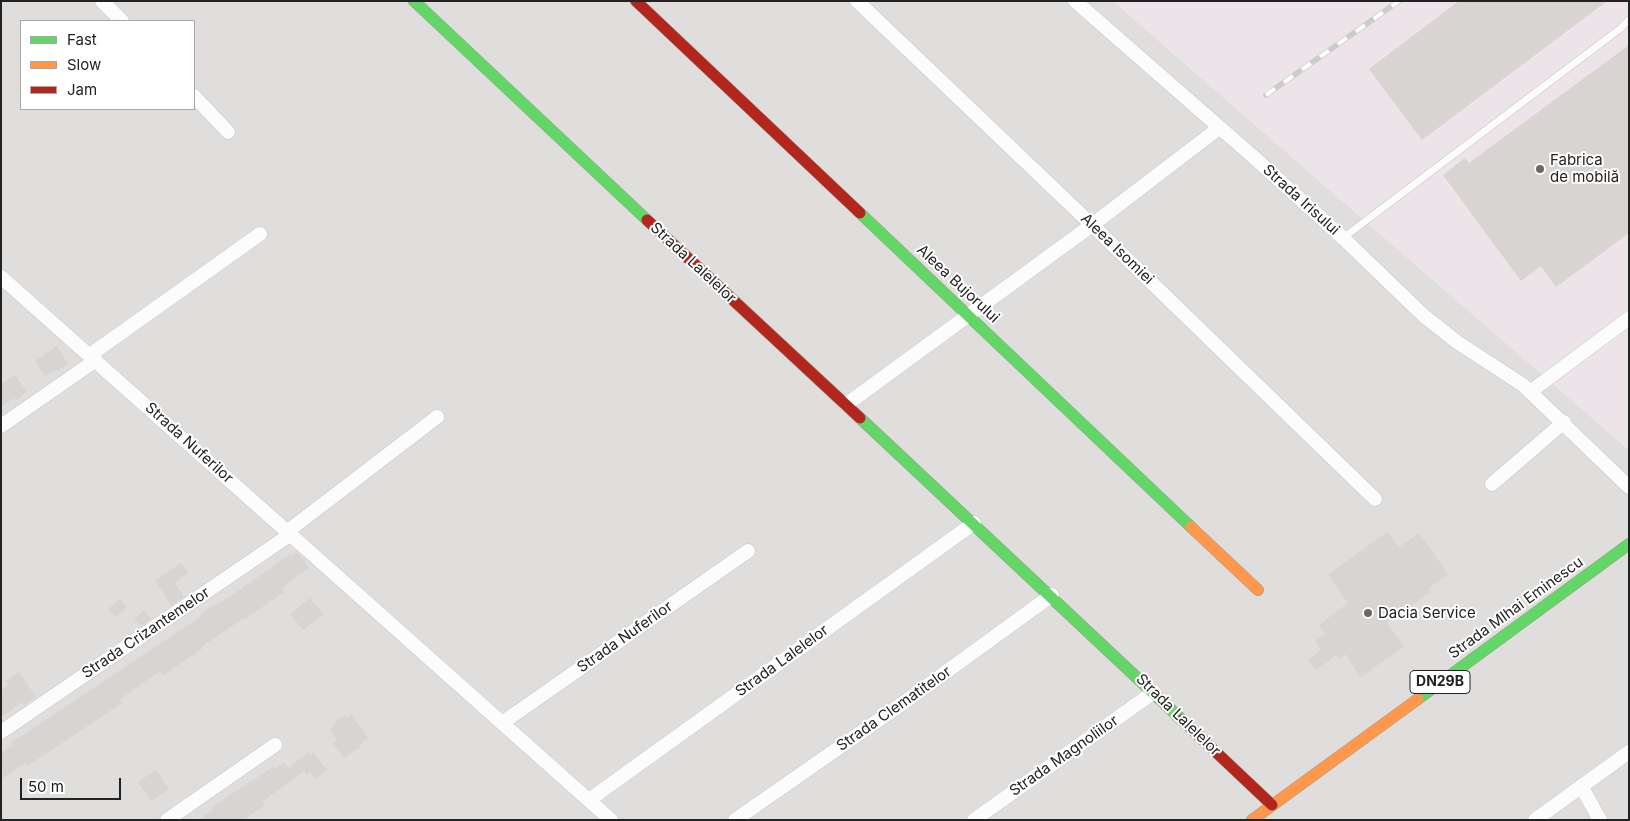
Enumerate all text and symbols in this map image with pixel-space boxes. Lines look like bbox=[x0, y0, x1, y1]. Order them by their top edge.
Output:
legend bbox=[20, 20, 195, 110]
text: Fast bbox=[67, 30, 97, 49]
text: Slow bbox=[67, 55, 101, 74]
text: Jam bbox=[67, 80, 97, 99]
place label: Fabrica de mobilă bbox=[1550, 151, 1619, 186]
street label: Strada Irisului bbox=[1259, 161, 1343, 239]
marker: Fabrica de mobilă bbox=[1534, 163, 1546, 175]
street label: Aleea Isomiei bbox=[1077, 210, 1157, 288]
street label: Strada Lalelelor bbox=[647, 219, 739, 307]
street label: Aleea Bujorului bbox=[913, 241, 1003, 327]
street label: Strada Nuferilor bbox=[141, 399, 237, 487]
street label: Strada MIhai Eminescu bbox=[1445, 553, 1587, 663]
street label: Strada Crizantemelor bbox=[79, 584, 213, 682]
street label: Strada Nuferilor bbox=[574, 597, 676, 677]
place label: Dacia Service bbox=[1378, 604, 1476, 622]
marker: Dacia Service bbox=[1362, 607, 1374, 619]
street label: Strada Lalelelor bbox=[732, 621, 832, 701]
street label: Strada Clematitelor bbox=[833, 663, 955, 755]
street label: Strada Lalelelor bbox=[1132, 670, 1224, 760]
road number: DN29B bbox=[1410, 670, 1470, 694]
street label: Strada Magnoliilor bbox=[1006, 712, 1122, 800]
scale bar bbox=[22, 768, 124, 800]
text: 50 m bbox=[28, 777, 64, 796]

